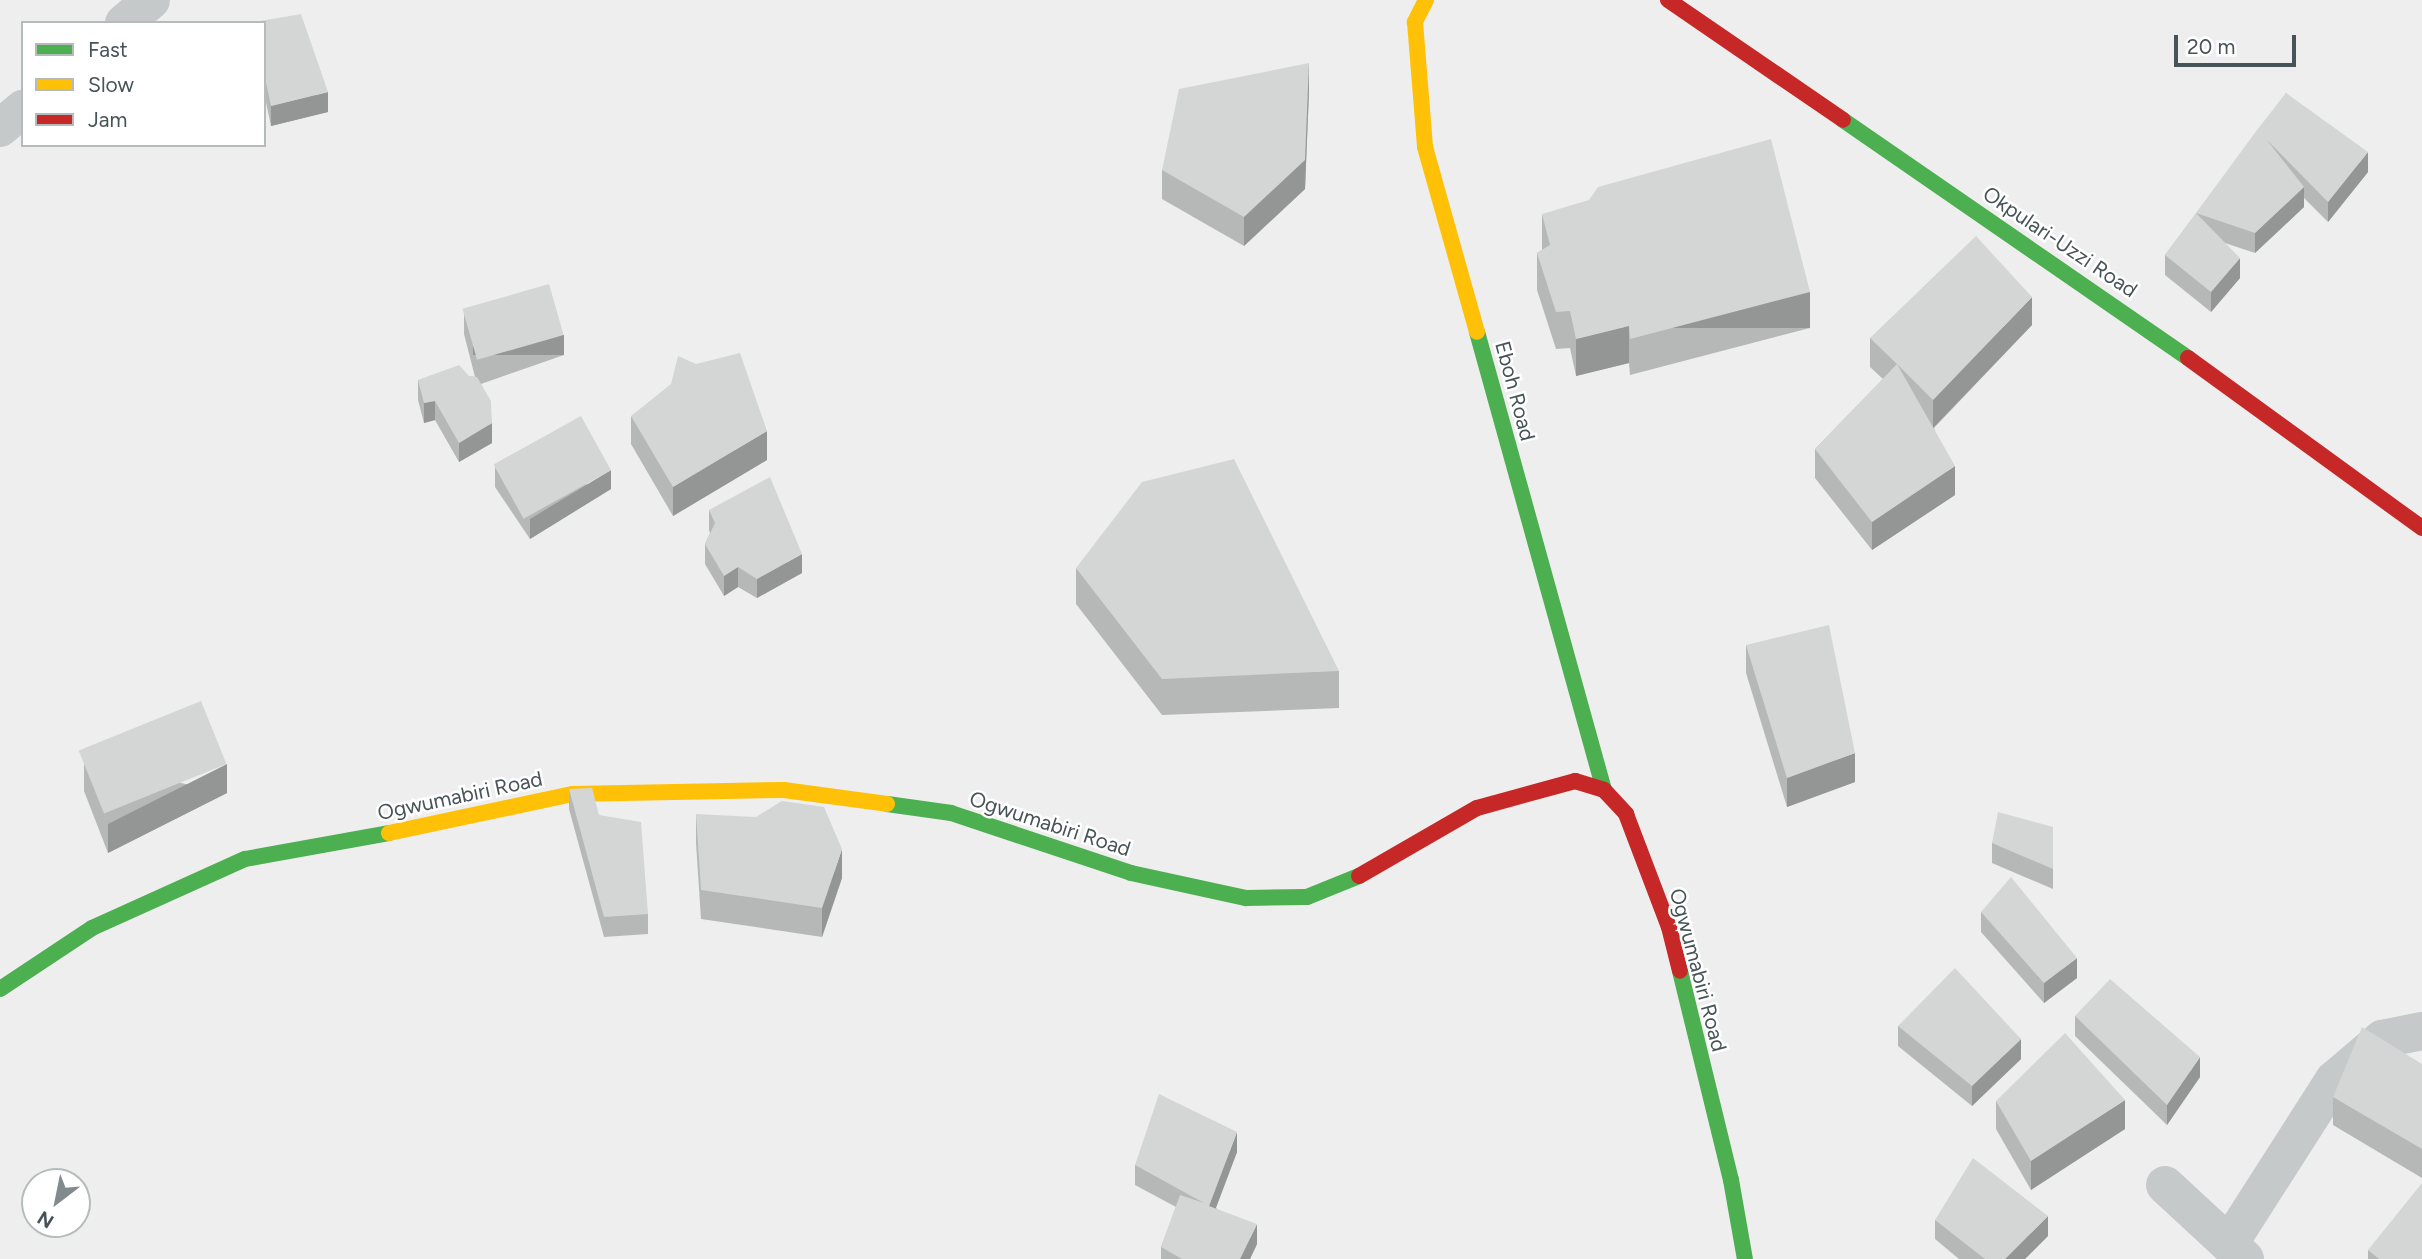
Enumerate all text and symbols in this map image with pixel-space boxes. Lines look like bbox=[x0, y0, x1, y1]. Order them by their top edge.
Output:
legend bbox=[21, 21, 266, 147]
scale bar bbox=[2177, 21, 2300, 65]
text: 20 m bbox=[2187, 34, 2235, 59]
text: Fast bbox=[88, 37, 128, 62]
text: Slow bbox=[88, 72, 134, 97]
text: Jam bbox=[88, 107, 127, 132]
street label: Okpulari-Uzzi Road bbox=[1978, 181, 2142, 303]
street label: Eboh Road bbox=[1490, 338, 1540, 444]
street label: Ogwumabiri Road bbox=[375, 766, 545, 826]
street label: Ogwumabiri Road bbox=[966, 786, 1134, 862]
street label: Ogwumabiri Road bbox=[1664, 886, 1732, 1054]
north arrow bbox=[21, 1168, 91, 1238]
text: N bbox=[33, 1206, 58, 1233]

